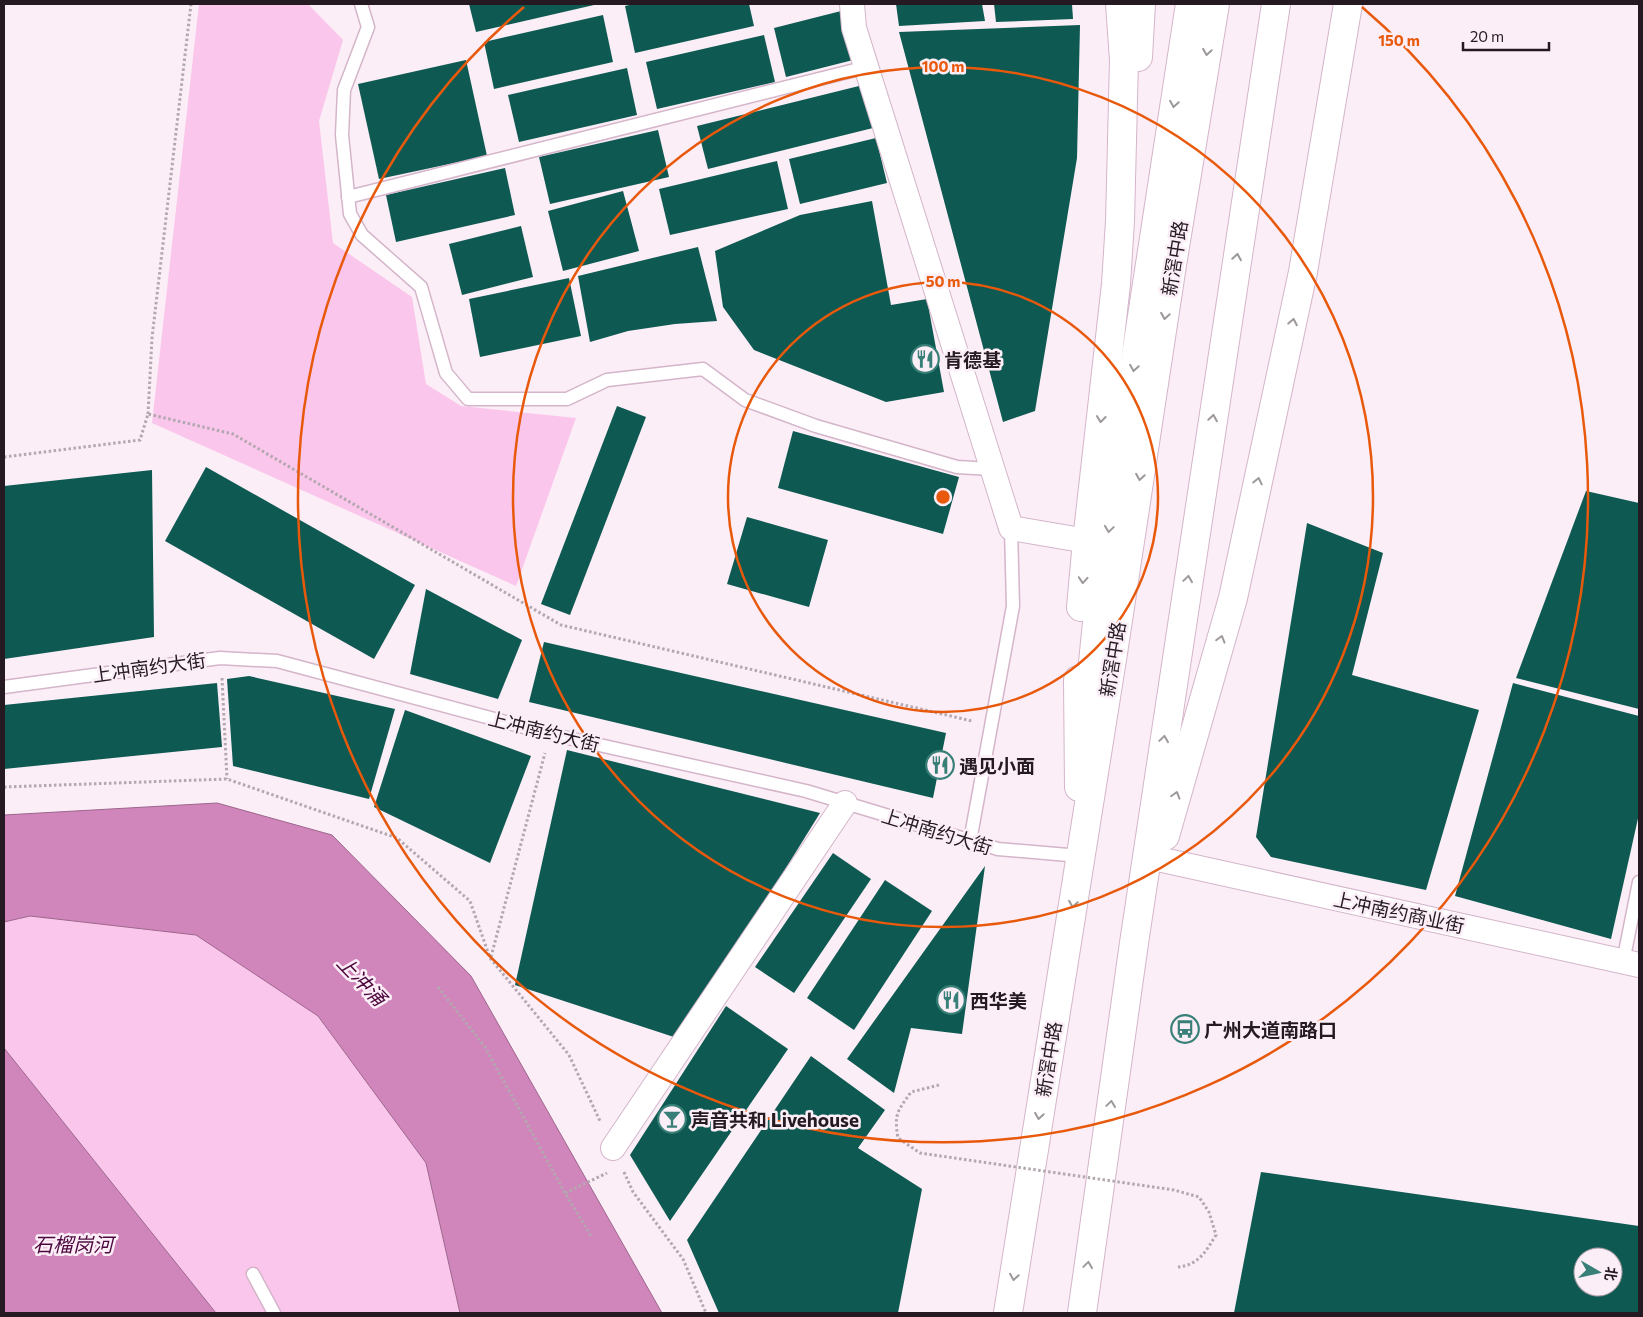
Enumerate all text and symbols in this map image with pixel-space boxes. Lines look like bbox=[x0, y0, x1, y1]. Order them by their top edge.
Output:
scale bar bbox=[1463, 20, 1549, 52]
text: 20 m bbox=[1470, 27, 1504, 45]
text: 150 m bbox=[1378, 31, 1420, 49]
one-way arrow bbox=[1203, 47, 1213, 56]
text: 100 m bbox=[922, 57, 964, 75]
one-way arrow bbox=[1170, 99, 1180, 108]
street label: 新滘中路 bbox=[1157, 219, 1191, 297]
one-way arrow bbox=[1232, 253, 1242, 262]
text: 50 m bbox=[926, 272, 960, 290]
one-way arrow bbox=[1160, 312, 1170, 320]
one-way arrow bbox=[1287, 318, 1298, 327]
restaurant icon: 肯德基 bbox=[910, 344, 940, 374]
place label: 肯德基 bbox=[944, 348, 1002, 371]
one-way arrow bbox=[1129, 364, 1139, 373]
one-way arrow bbox=[1207, 414, 1217, 422]
one-way arrow bbox=[1096, 415, 1107, 423]
one-way arrow bbox=[1136, 472, 1146, 481]
one-way arrow bbox=[1252, 477, 1263, 486]
centre of rings bbox=[934, 488, 952, 506]
one-way arrow bbox=[1105, 525, 1115, 533]
one-way arrow bbox=[1183, 574, 1193, 583]
one-way arrow bbox=[1078, 577, 1089, 585]
street label: 新滘中路 bbox=[1095, 620, 1129, 698]
one-way arrow bbox=[1216, 636, 1226, 644]
street label: 上冲南约大街 bbox=[91, 648, 207, 686]
street label: 上冲南约大街 bbox=[486, 706, 602, 756]
one-way arrow bbox=[1159, 735, 1169, 744]
restaurant icon: 遇见小面 bbox=[925, 750, 955, 780]
place label: 遇见小面 bbox=[959, 754, 1035, 777]
one-way arrow bbox=[1171, 792, 1181, 800]
street label: 上冲南约大街 bbox=[879, 803, 995, 859]
street label: 上冲南约商业街 bbox=[1332, 887, 1466, 937]
one-way arrow bbox=[1068, 900, 1078, 908]
water label: 上冲涌 bbox=[333, 950, 393, 1011]
restaurant icon: 西华美 bbox=[936, 985, 966, 1015]
place label: 西华美 bbox=[970, 989, 1027, 1012]
bus stop icon: 广州大道南路口 bbox=[1170, 1014, 1200, 1044]
place label: 广州大道南路口 bbox=[1204, 1018, 1337, 1041]
street label: 新滘中路 bbox=[1031, 1020, 1065, 1098]
one-way arrow bbox=[1105, 1100, 1116, 1108]
bar icon: 声音共和 Livehouse bbox=[657, 1104, 687, 1134]
place label: 声音共和 Livehouse bbox=[691, 1108, 859, 1131]
one-way arrow bbox=[1034, 1113, 1045, 1121]
water label: 石榴岗河 bbox=[33, 1232, 117, 1256]
north arrow bbox=[1573, 1247, 1623, 1297]
one-way arrow bbox=[1083, 1261, 1093, 1269]
text: 北 bbox=[1602, 1266, 1621, 1282]
one-way arrow bbox=[1009, 1272, 1019, 1281]

